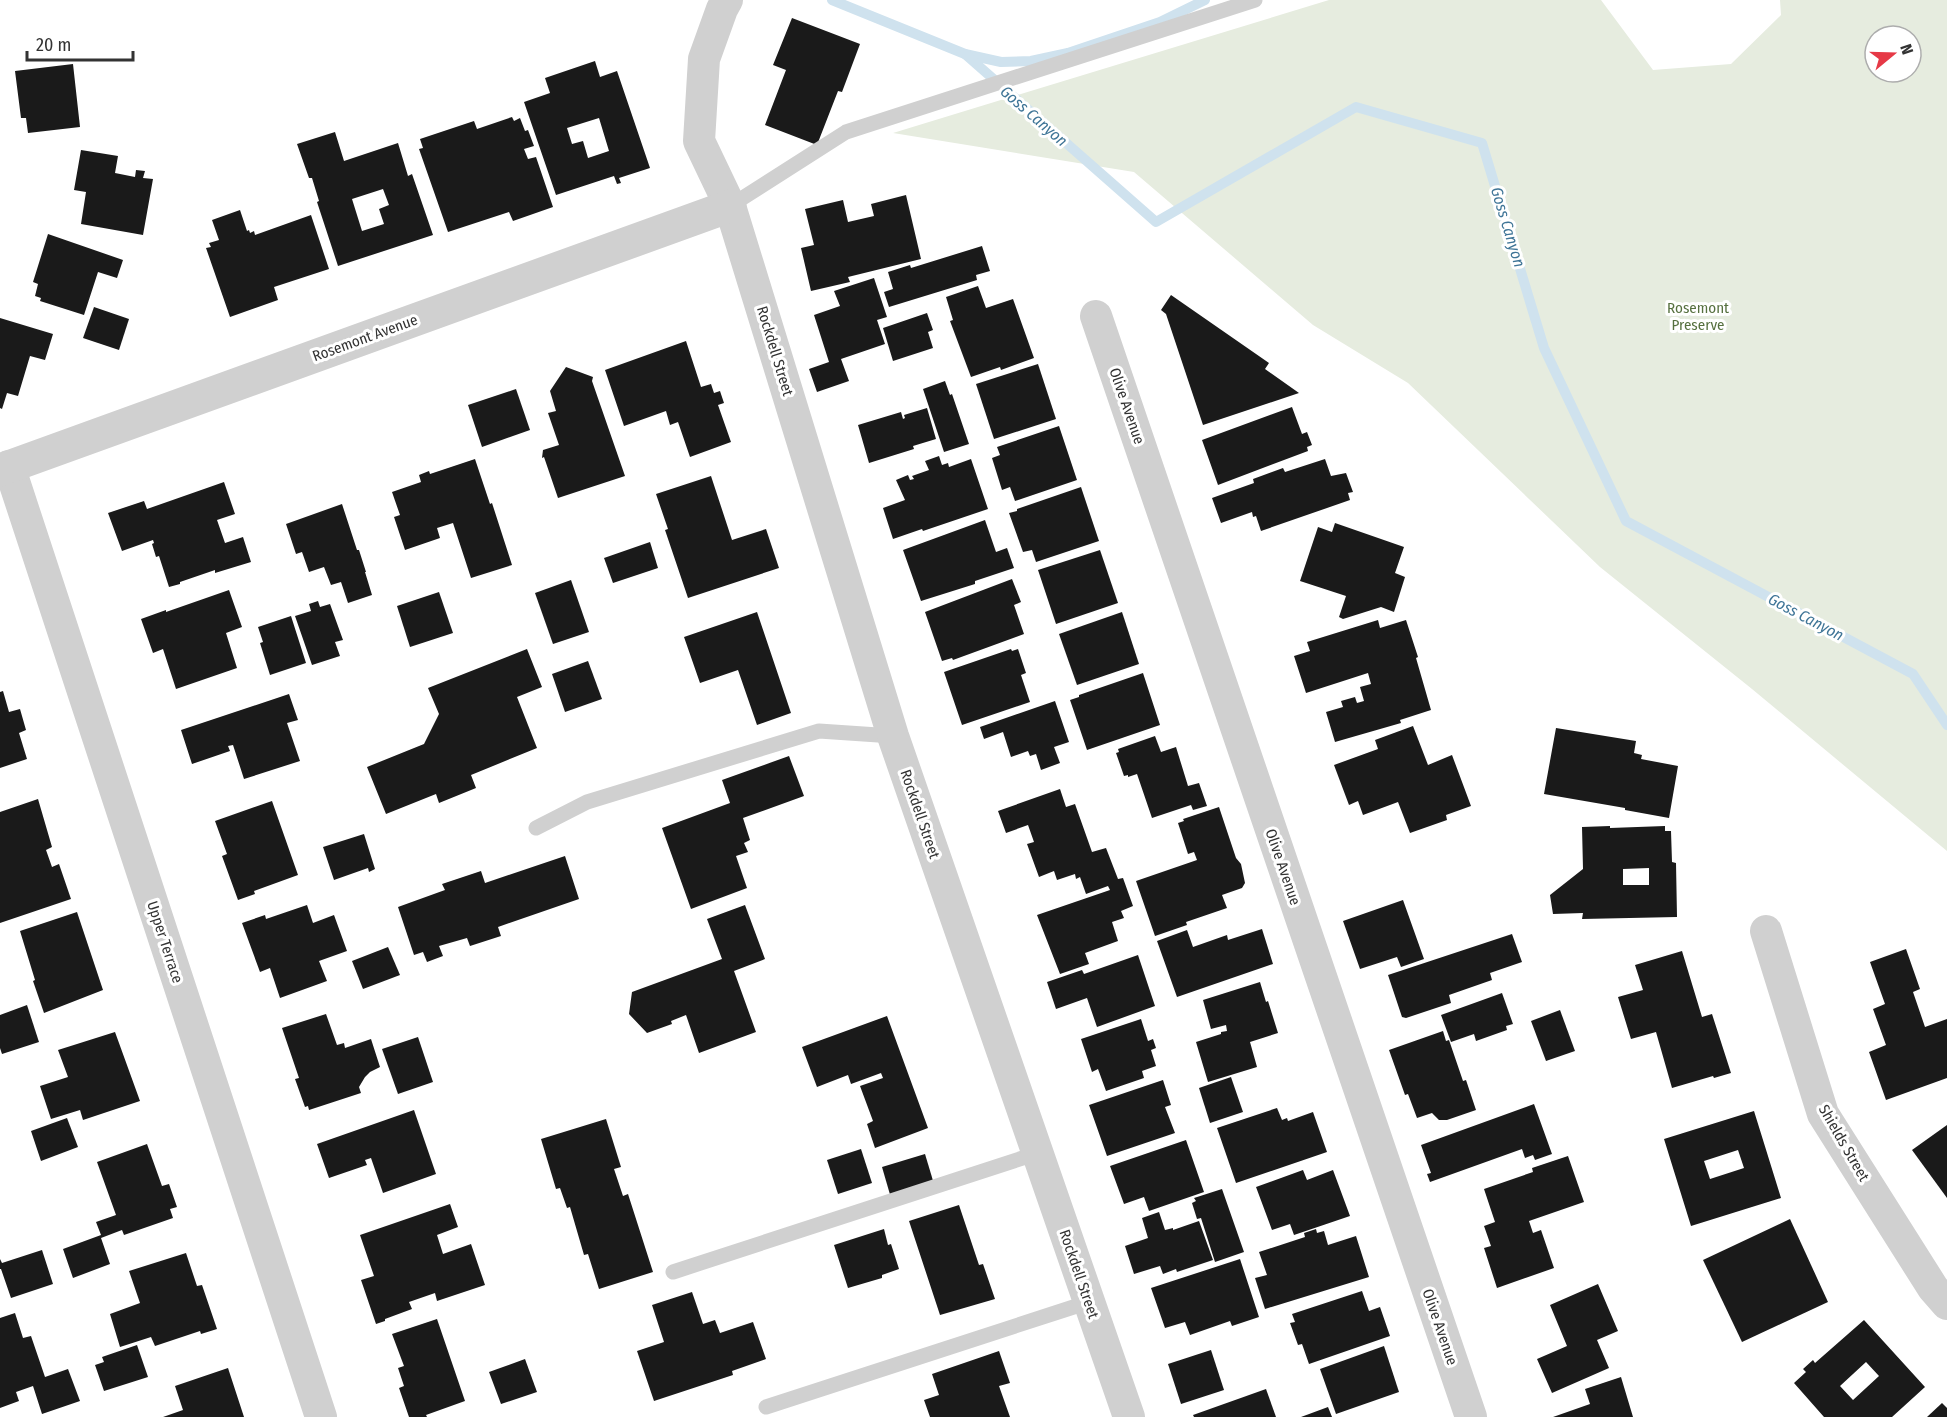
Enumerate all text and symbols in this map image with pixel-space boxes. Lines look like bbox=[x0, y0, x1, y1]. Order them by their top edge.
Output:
scale bar bbox=[27, 24, 134, 62]
north arrow bbox=[1863, 24, 1923, 84]
text: 20 m bbox=[36, 34, 71, 56]
text: N bbox=[1896, 42, 1917, 57]
water label: Goss Canyon bbox=[997, 82, 1071, 150]
water label: Goss Canyon bbox=[1487, 185, 1529, 269]
park label: Rosemont Preserve bbox=[1667, 299, 1729, 334]
street label: Rockdell Street bbox=[753, 304, 797, 398]
street label: Rosemont Avenue bbox=[310, 311, 420, 365]
street label: Olive Avenue bbox=[1106, 365, 1148, 447]
water label: Goss Canyon bbox=[1765, 589, 1847, 645]
street label: Rockdell Street bbox=[896, 767, 944, 861]
street label: Olive Avenue bbox=[1262, 826, 1304, 908]
street label: Upper Terrace bbox=[143, 899, 187, 985]
street label: Shields Street bbox=[1815, 1102, 1873, 1185]
street label: Rockdell Street bbox=[1055, 1227, 1103, 1321]
street label: Olive Avenue bbox=[1419, 1286, 1461, 1368]

